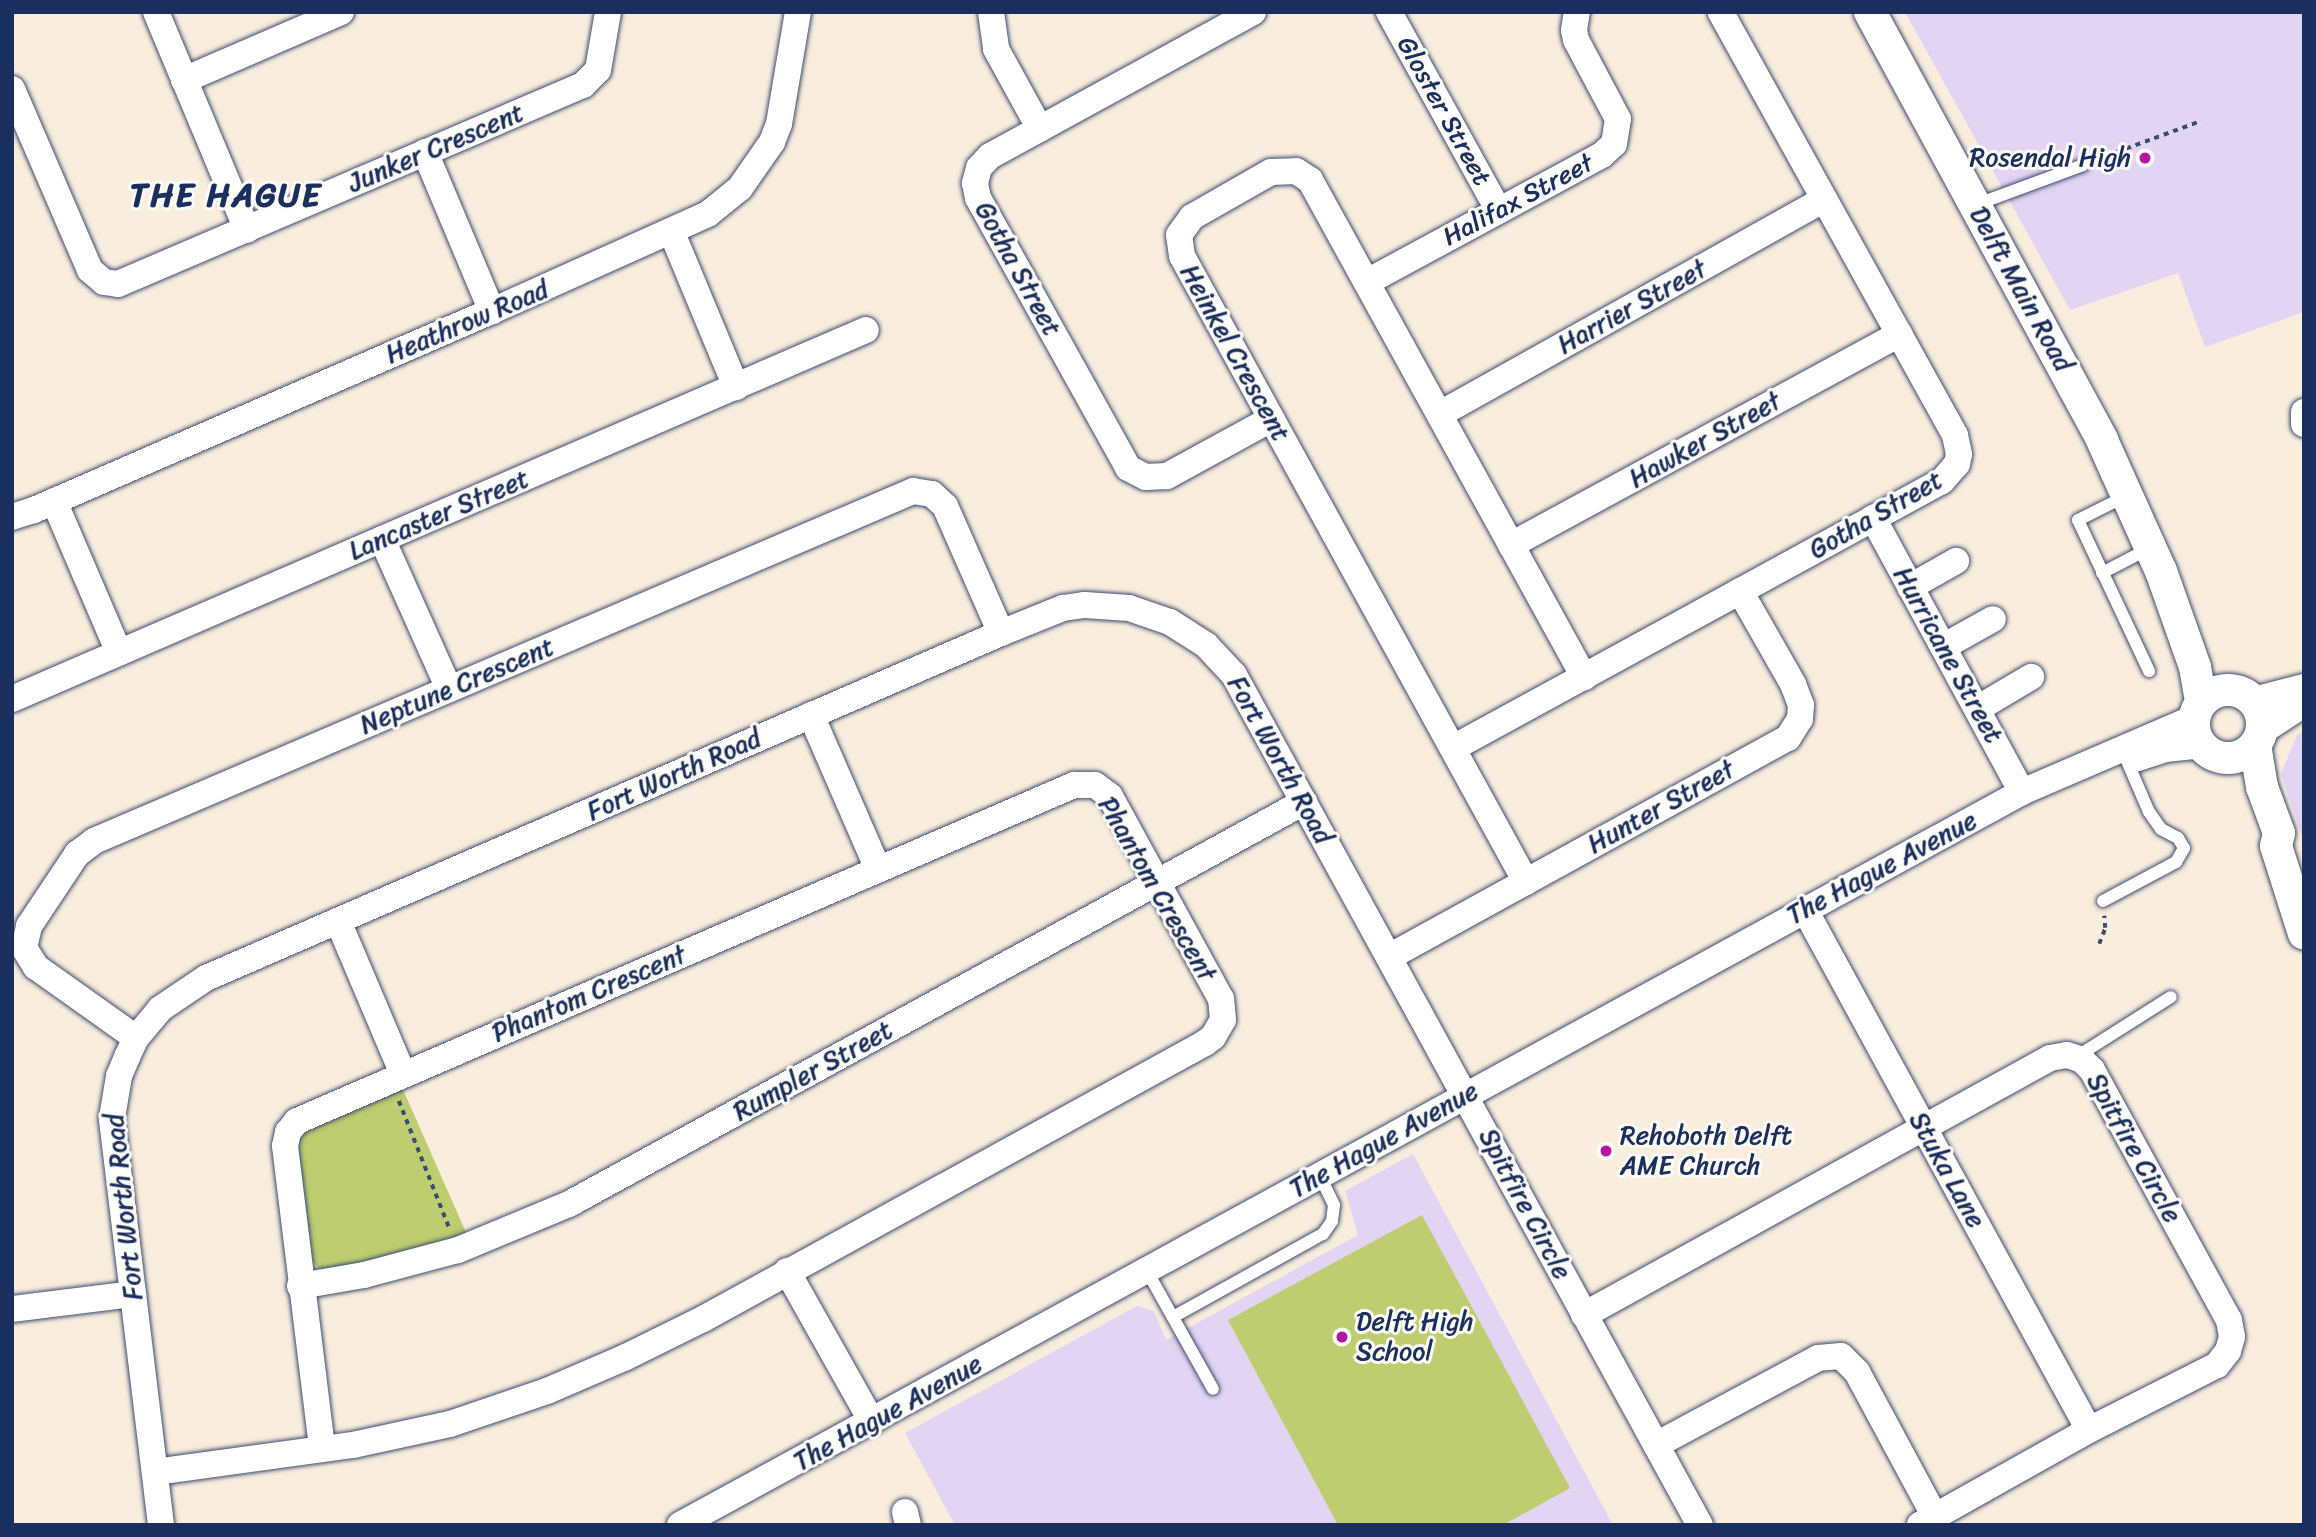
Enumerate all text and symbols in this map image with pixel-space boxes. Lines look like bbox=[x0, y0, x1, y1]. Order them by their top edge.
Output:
street label: Gloster Street bbox=[1390, 31, 1498, 191]
street label: Junker Crescent bbox=[343, 97, 529, 199]
place label: Rosendal High bbox=[1969, 142, 2131, 174]
street label: Halifax Street bbox=[1437, 147, 1599, 253]
marker: Rosendal High bbox=[2137, 150, 2153, 166]
district label: THE HAGUE bbox=[131, 176, 321, 216]
street label: Gotha Street bbox=[968, 196, 1068, 342]
street label: Delft Main Road bbox=[1963, 201, 2079, 377]
street label: Harrier Street bbox=[1552, 253, 1712, 361]
street label: Heinkel Crescent bbox=[1174, 259, 1296, 447]
street label: Heathrow Road bbox=[381, 274, 553, 370]
street label: Hawker Street bbox=[1623, 385, 1787, 495]
street label: Lancaster Street bbox=[344, 463, 534, 567]
street label: Gotha Street bbox=[1803, 464, 1949, 566]
street label: Hurricane Street bbox=[1887, 561, 2009, 749]
street label: Neptune Crescent bbox=[355, 631, 559, 741]
street label: Fort Worth Road bbox=[1221, 670, 1339, 850]
street label: Fort Worth Road bbox=[582, 723, 766, 827]
street label: Hunter Street bbox=[1582, 754, 1740, 860]
street label: Phantom Crescent bbox=[1091, 790, 1223, 988]
street label: The Hague Avenue bbox=[1782, 805, 1982, 931]
street label: Phantom Crescent bbox=[486, 938, 692, 1050]
street label: Rumpler Street bbox=[728, 1014, 898, 1128]
street label: Spitfire Circle bbox=[2080, 1068, 2188, 1228]
street label: The Hague Avenue bbox=[1285, 1076, 1483, 1204]
street label: Stuka Lane bbox=[1902, 1107, 1992, 1233]
street label: Fort Worth Road bbox=[99, 1112, 149, 1302]
place label: Rehoboth Delft AME Church bbox=[1620, 1120, 1792, 1182]
street label: Spitfire Circle bbox=[1472, 1123, 1578, 1285]
marker: Rehoboth Delft AME Church bbox=[1598, 1143, 1614, 1159]
place label: Delft High School bbox=[1356, 1306, 1473, 1368]
marker: Delft High School bbox=[1334, 1329, 1350, 1345]
street label: The Hague Avenue bbox=[789, 1349, 987, 1477]

